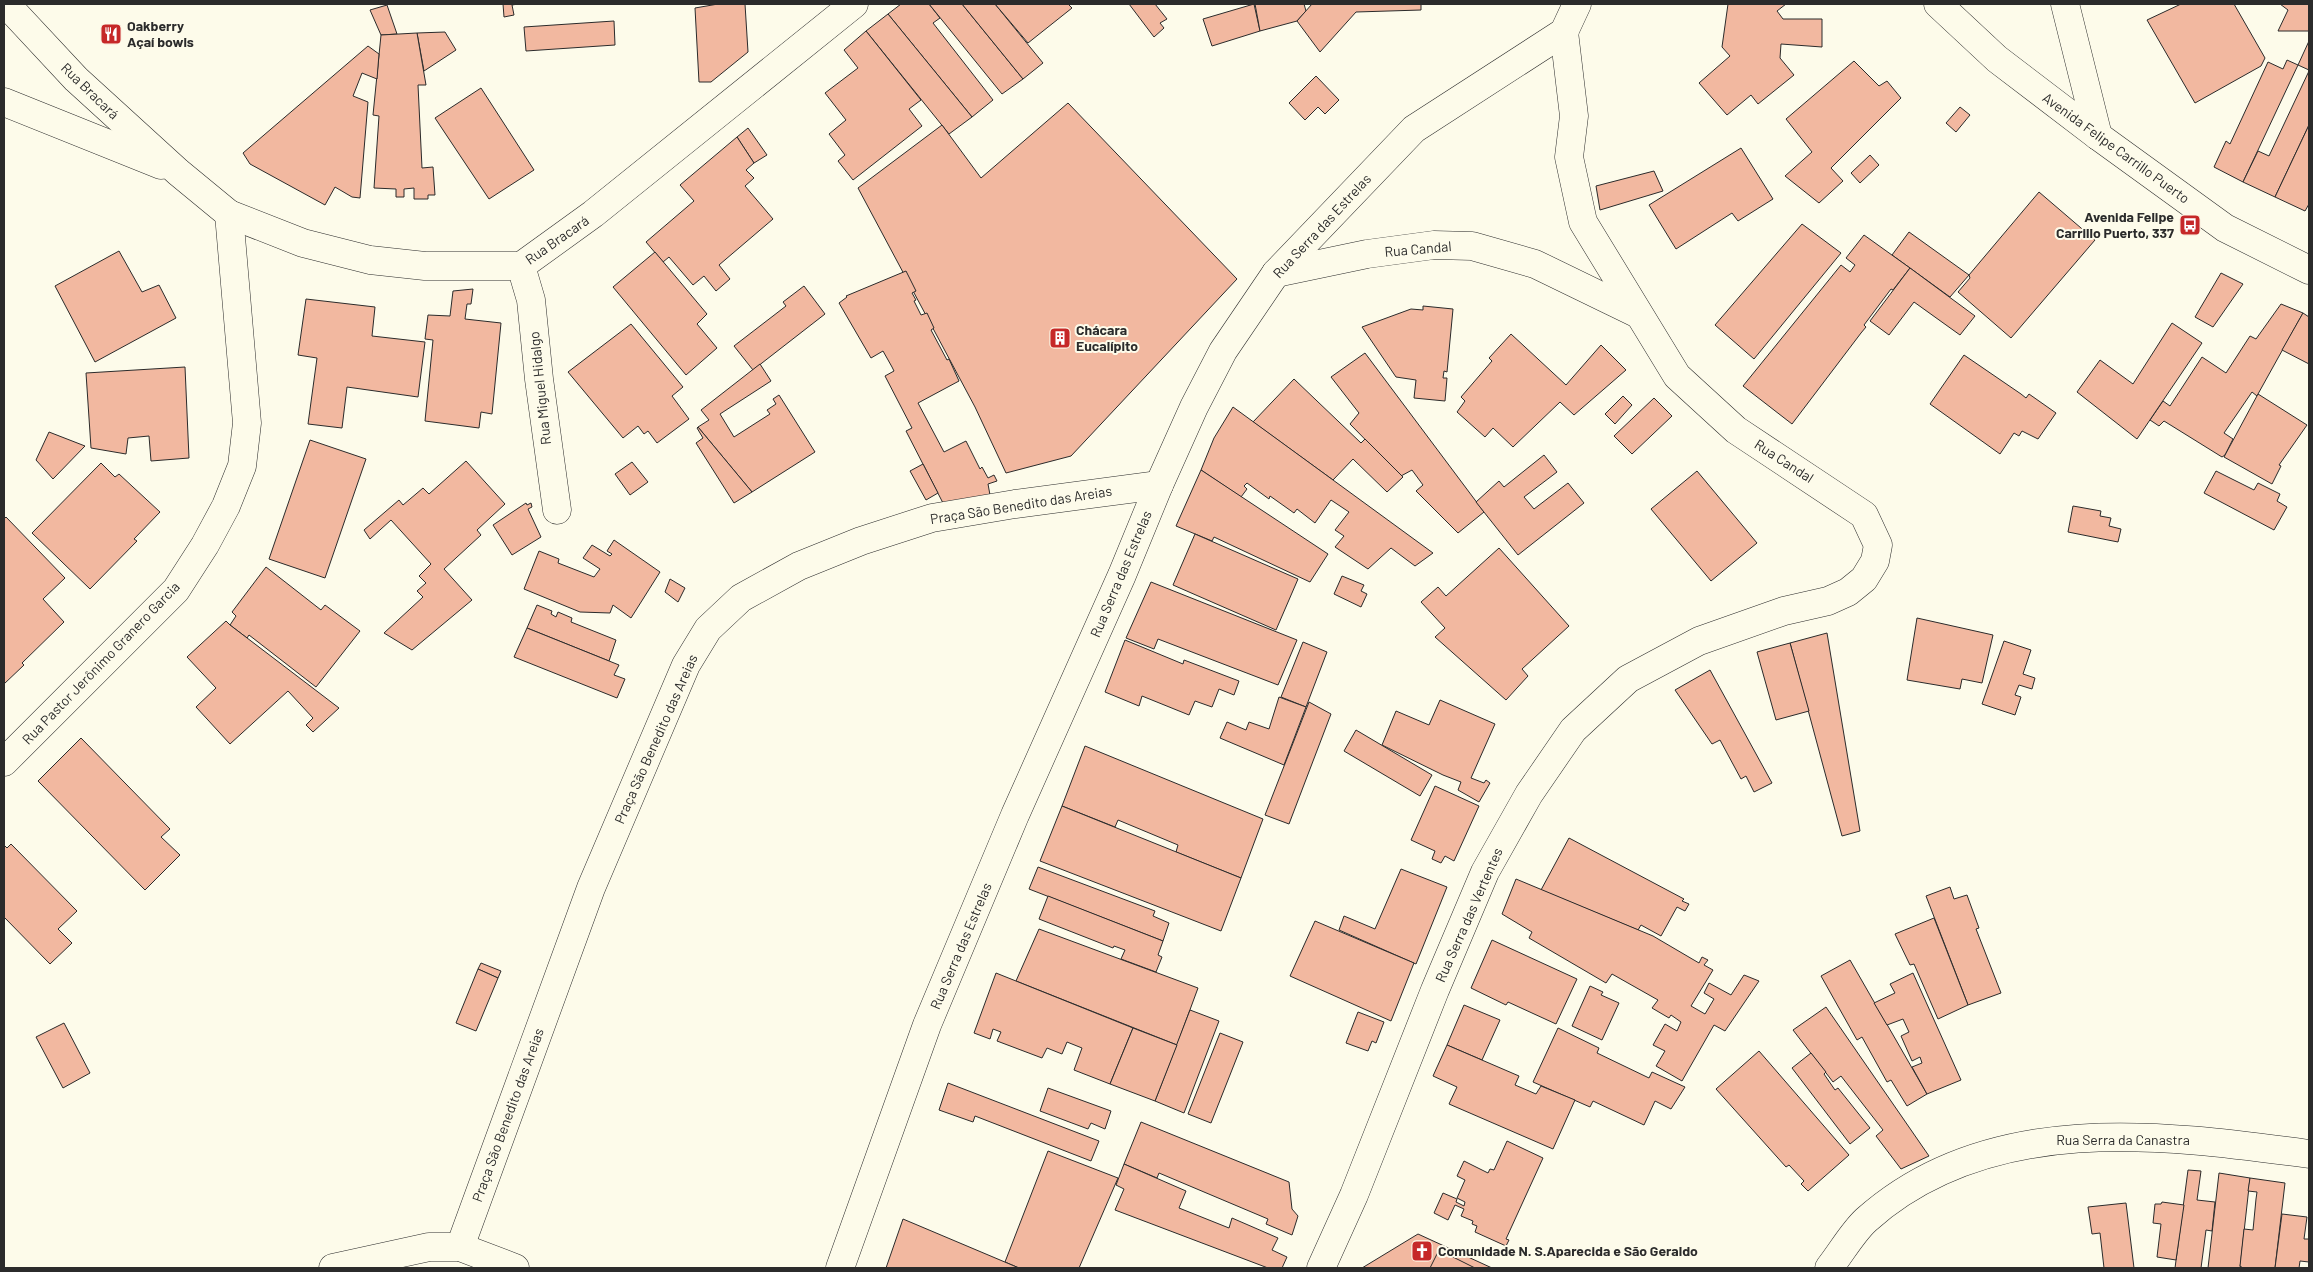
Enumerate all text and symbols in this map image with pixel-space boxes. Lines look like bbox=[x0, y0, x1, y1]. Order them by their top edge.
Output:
place label: Oakberry Açaí bowls bbox=[127, 17, 194, 50]
restaurant icon: Oakberry Açaí bowls bbox=[99, 22, 123, 46]
street label: Rua Bracará bbox=[58, 59, 123, 122]
street label: Avenida Felipe Carrillo Puerto bbox=[2040, 89, 2193, 207]
street label: Rua Serra das Estrelas bbox=[1269, 170, 1374, 281]
place label: Avenida Felipe Carrillo Puerto, 337 bbox=[2056, 208, 2174, 241]
street label: Rua Bracará bbox=[522, 211, 592, 268]
bus stop icon: Avenida Felipe Carrillo Puerto, 337 bbox=[2178, 213, 2202, 237]
street label: Rua Candal bbox=[1384, 237, 1452, 260]
place label: Chácara Eucalípito bbox=[1076, 321, 1138, 354]
building icon: Chácara Eucalípito bbox=[1048, 326, 1072, 350]
street label: Rua Miguel Hidalgo bbox=[525, 330, 554, 446]
street label: Rua Candal bbox=[1752, 435, 1817, 486]
street label: Praça São Benedito das Areias bbox=[929, 482, 1113, 527]
street label: Rua Serra das Estrelas bbox=[1086, 508, 1155, 640]
street label: Rua Pastor Jerônimo Granero Garcia bbox=[18, 578, 183, 748]
street label: Praça São Benedito das Areias bbox=[610, 651, 701, 826]
street label: Rua Serra das Vertentes bbox=[1431, 845, 1506, 985]
street label: Rua Serra das Estrelas bbox=[926, 880, 995, 1012]
street label: Praça São Benedito das Areias bbox=[468, 1025, 547, 1204]
street label: Rua Serra da Canastra bbox=[2056, 1131, 2190, 1148]
church icon: Comunidade N. S.Aparecida e São Geraldo bbox=[1410, 1239, 1434, 1263]
place label: Comunidade N. S.Aparecida e São Geraldo bbox=[1438, 1242, 1698, 1259]

